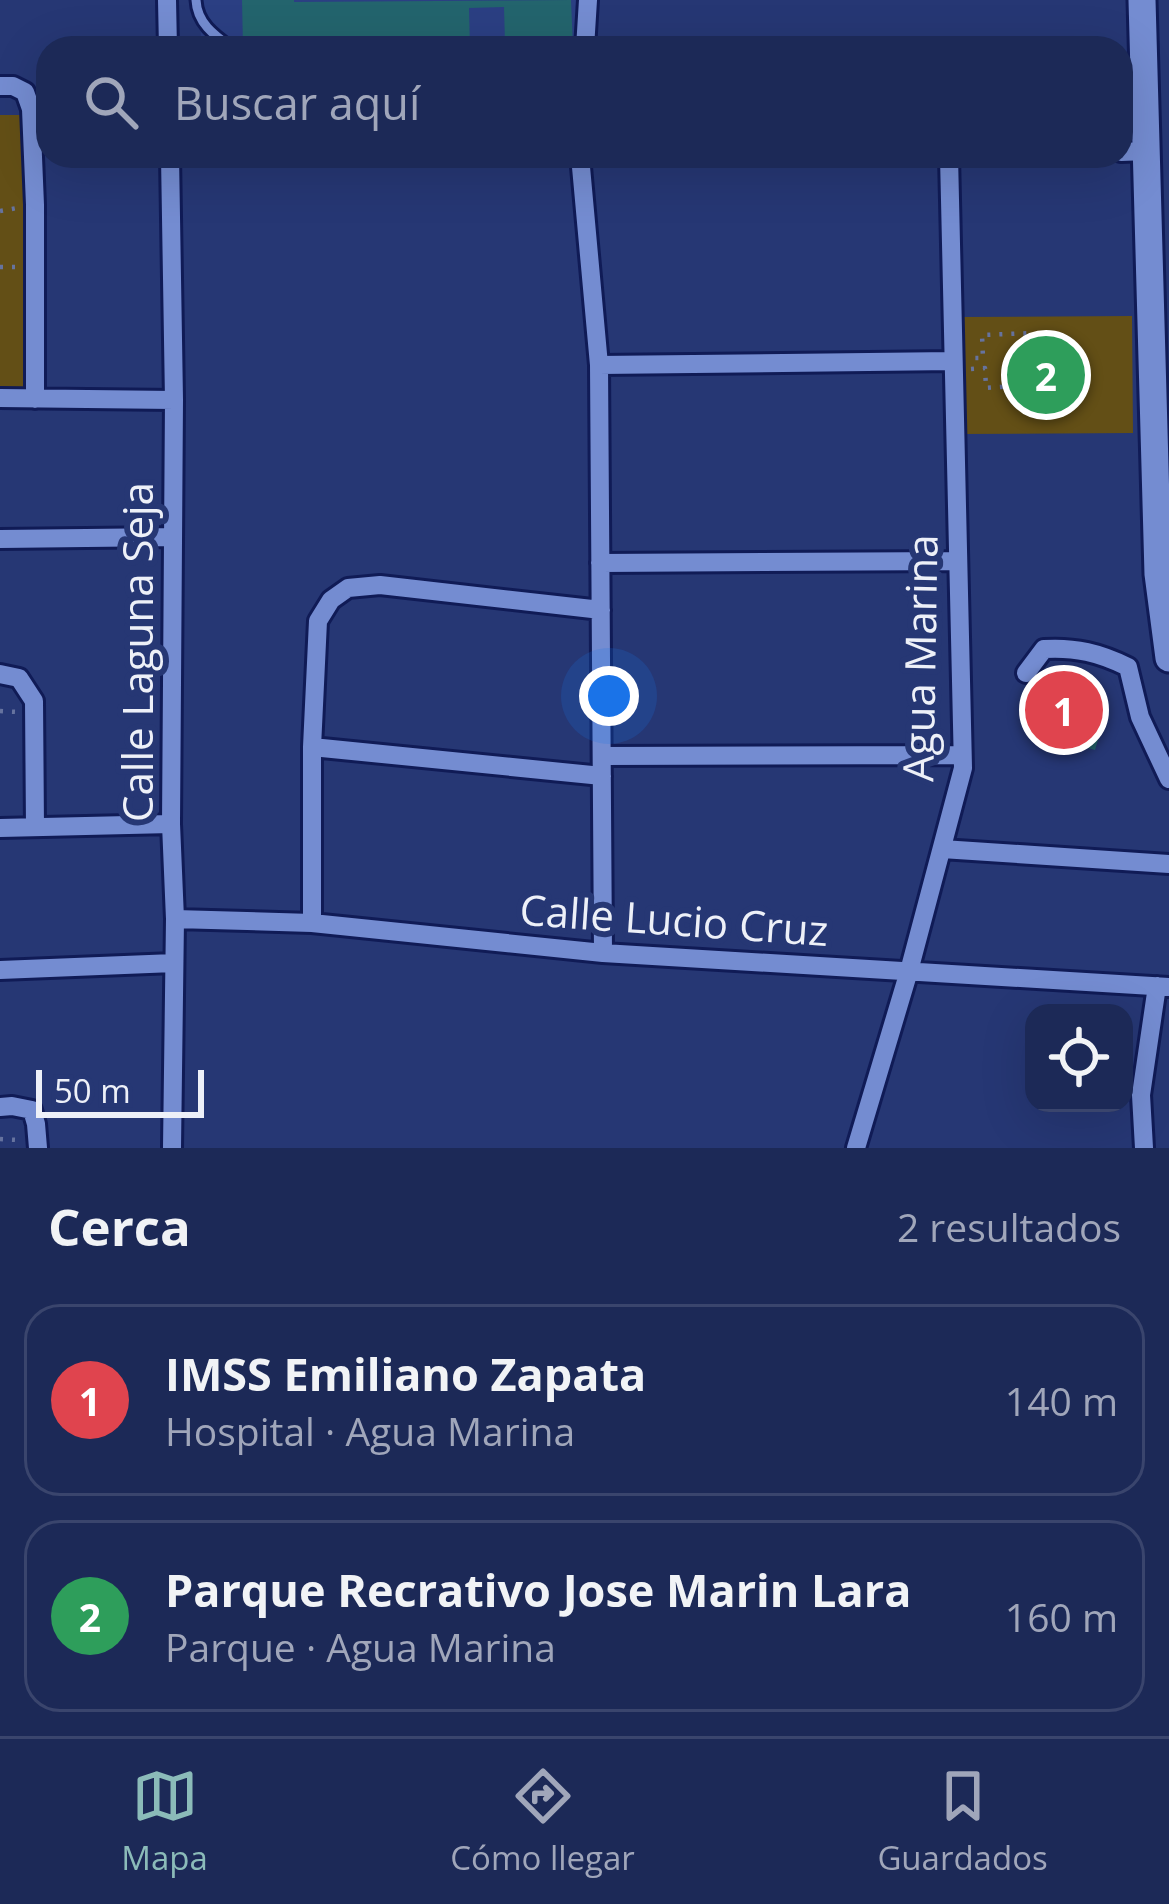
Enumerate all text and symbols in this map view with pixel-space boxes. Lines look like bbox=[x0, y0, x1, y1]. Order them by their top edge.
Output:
search box bbox=[36, 36, 1133, 168]
icon: search bbox=[78, 69, 144, 135]
text: Buscar aquí bbox=[174, 72, 420, 133]
pin: 2 bbox=[1007, 330, 1085, 420]
street label: Calle Laguna Seja bbox=[108, 482, 165, 822]
street label: Agua Marina bbox=[888, 534, 950, 782]
pin: 1 bbox=[1025, 665, 1103, 755]
your location bbox=[579, 666, 639, 726]
street label: Calle Lucio Cruz bbox=[518, 880, 830, 958]
map controls bbox=[1025, 1004, 1133, 1112]
button: locate bbox=[1025, 1004, 1133, 1112]
scale bar bbox=[36, 1064, 204, 1117]
text: 50 m bbox=[54, 1068, 131, 1113]
text: Cerca bbox=[48, 1191, 191, 1261]
text: 2 resultados bbox=[897, 1200, 1121, 1253]
text: IMSS Emiliano Zapata bbox=[165, 1343, 646, 1404]
text: 1 bbox=[79, 1374, 101, 1427]
text: 140 m bbox=[1005, 1374, 1118, 1427]
text: Hospital · Agua Marina bbox=[165, 1404, 575, 1457]
text: Parque Recrativo Jose Marin Lara bbox=[165, 1559, 911, 1620]
text: 2 bbox=[79, 1590, 101, 1643]
text: 160 m bbox=[1005, 1590, 1118, 1643]
text: Parque · Agua Marina bbox=[165, 1620, 556, 1673]
tab: Mapa bbox=[121, 1763, 208, 1880]
tab: Cómo llegar bbox=[450, 1763, 635, 1880]
tab: Guardados bbox=[877, 1763, 1048, 1880]

